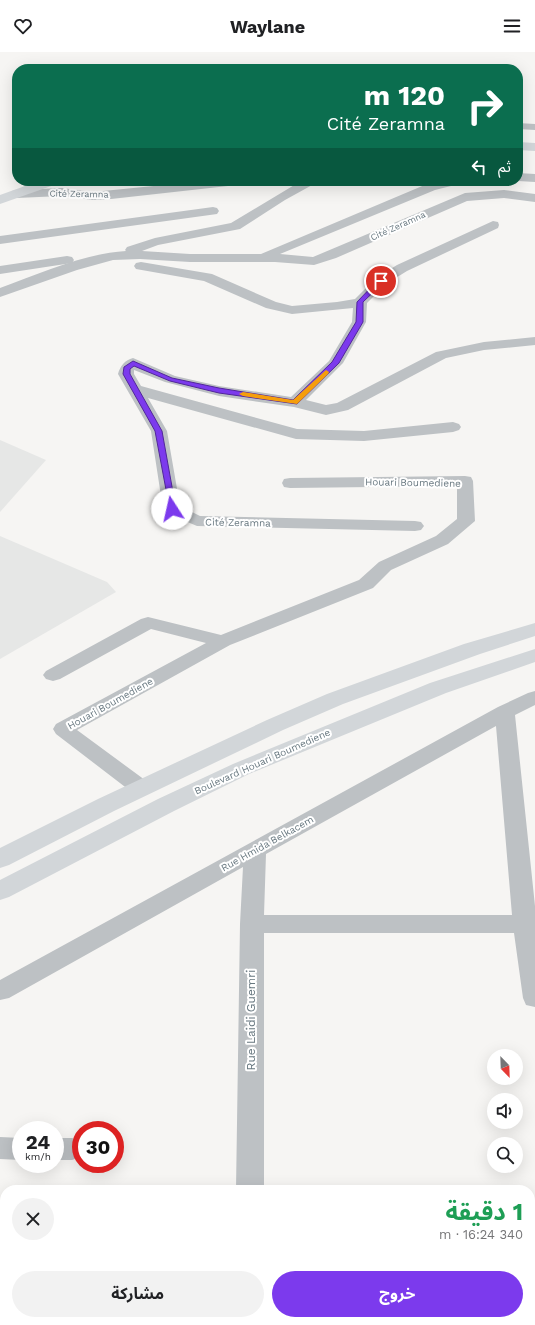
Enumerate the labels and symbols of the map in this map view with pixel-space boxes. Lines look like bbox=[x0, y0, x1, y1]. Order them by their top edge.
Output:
street label: Cité Zeramna bbox=[49, 188, 109, 200]
street label: Cité Zeramna bbox=[369, 209, 427, 243]
pin bbox=[364, 264, 398, 298]
street label: Houari Boumediene bbox=[365, 476, 461, 489]
position arrow bbox=[151, 488, 193, 530]
street label: Cité Zeramna bbox=[205, 516, 271, 529]
street label: Houari Boumediene bbox=[66, 675, 155, 731]
street label: Boulevard Houari Boumediene bbox=[193, 726, 332, 797]
street label: Rue Hmida Belkacem bbox=[219, 813, 315, 873]
street label: Rue Laidi Guemri bbox=[244, 970, 258, 1070]
north arrow bbox=[487, 1049, 523, 1085]
speed limit sign: 30 bbox=[72, 1121, 124, 1173]

